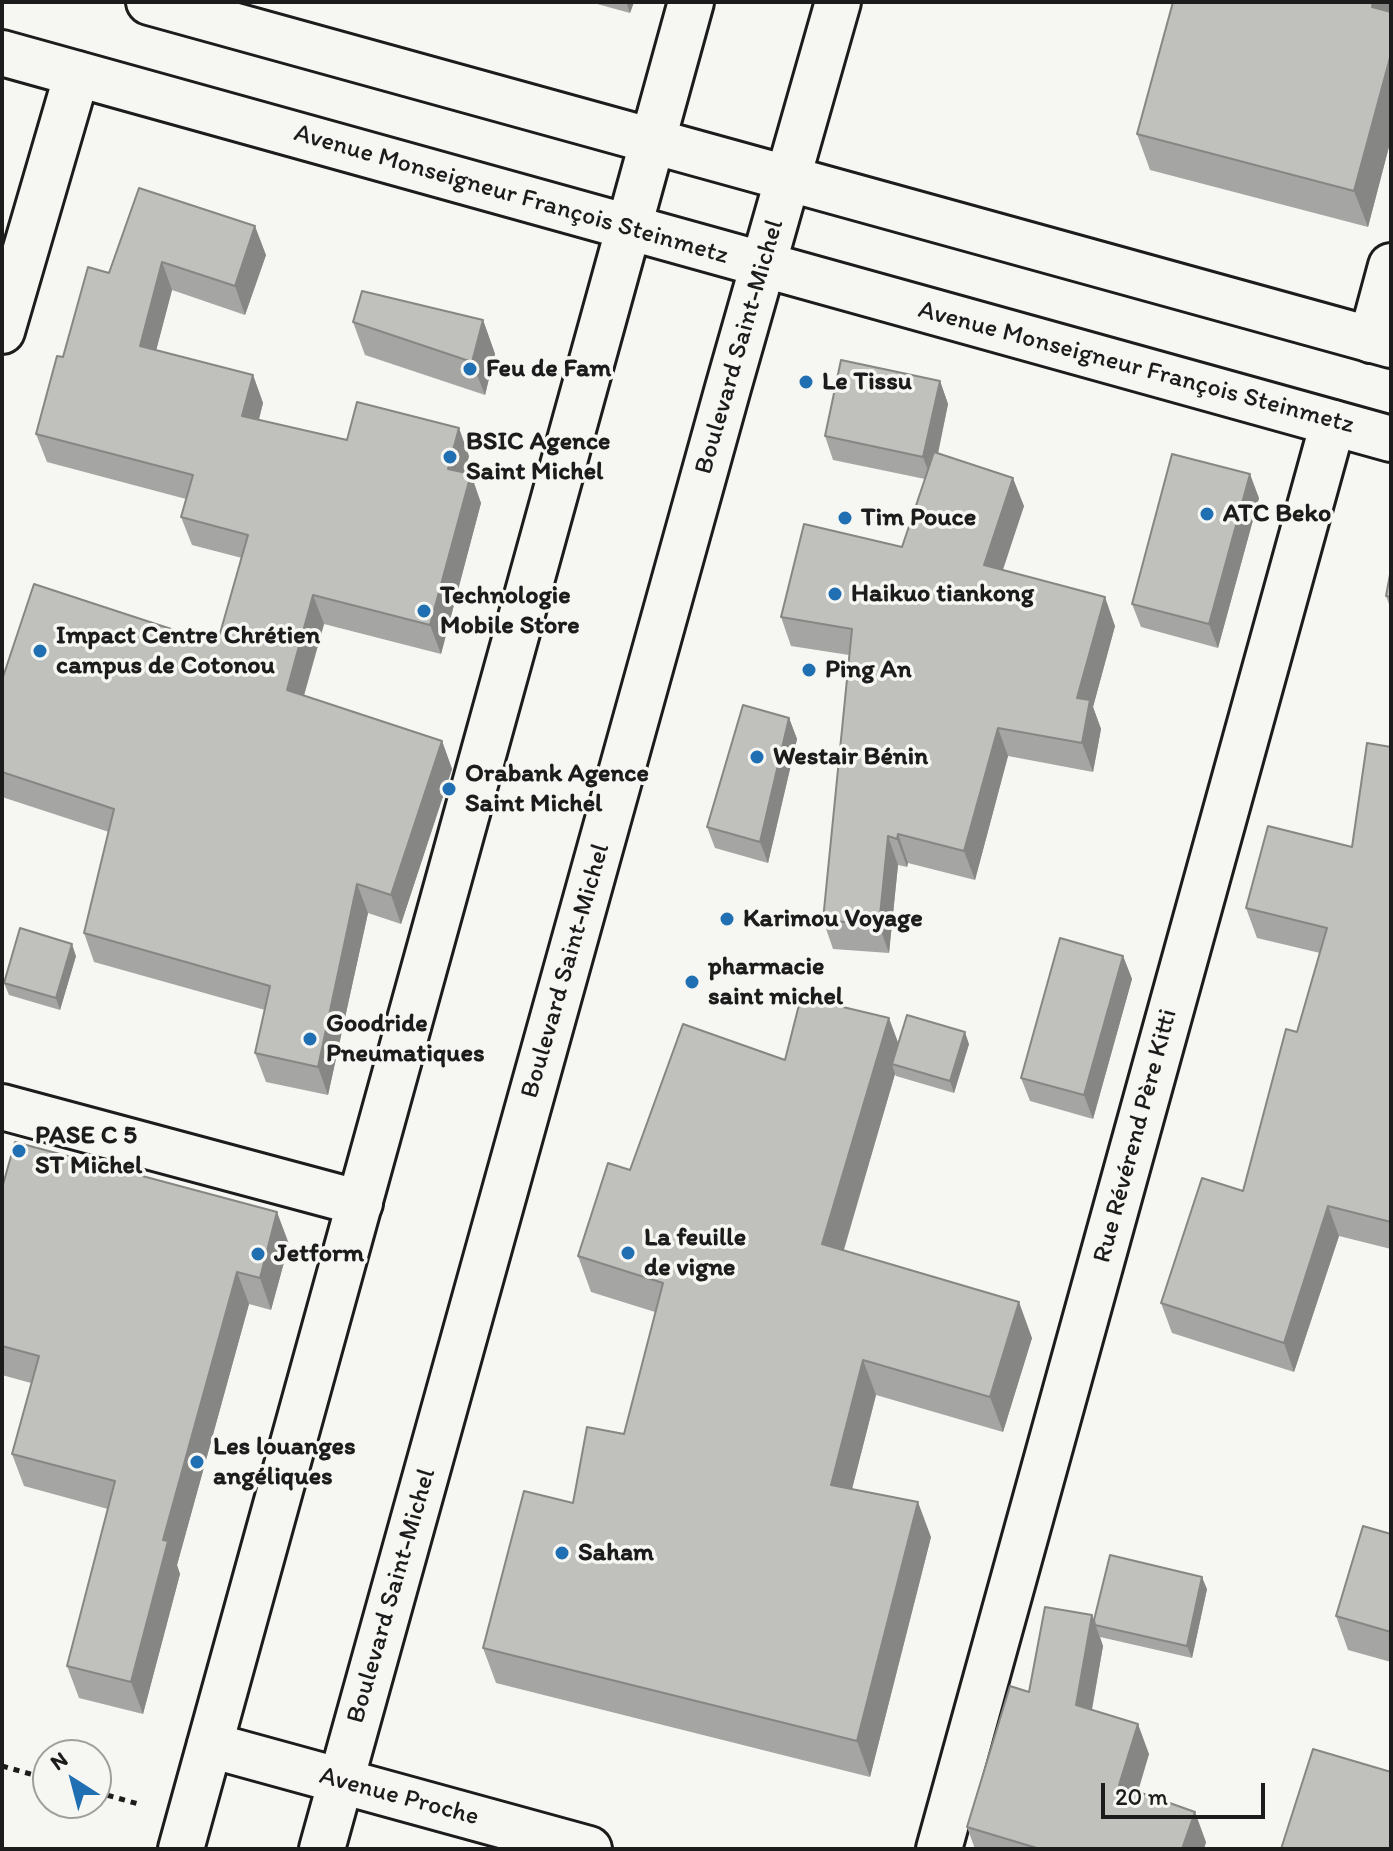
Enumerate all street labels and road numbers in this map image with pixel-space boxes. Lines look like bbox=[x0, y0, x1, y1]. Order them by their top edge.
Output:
street label: Avenue Monseigneur François Steinmetz bbox=[290, 118, 732, 272]
street label: Boulevard Saint-Michel bbox=[689, 216, 791, 478]
street label: Avenue Monseigneur François Steinmetz bbox=[915, 295, 1357, 441]
street label: Boulevard Saint-Michel bbox=[515, 840, 617, 1102]
street label: Rue Révérend Père Kitti bbox=[1087, 1006, 1185, 1266]
street label: Boulevard Saint-Michel bbox=[341, 1465, 443, 1727]
street label: Avenue Proche bbox=[316, 1761, 482, 1833]

